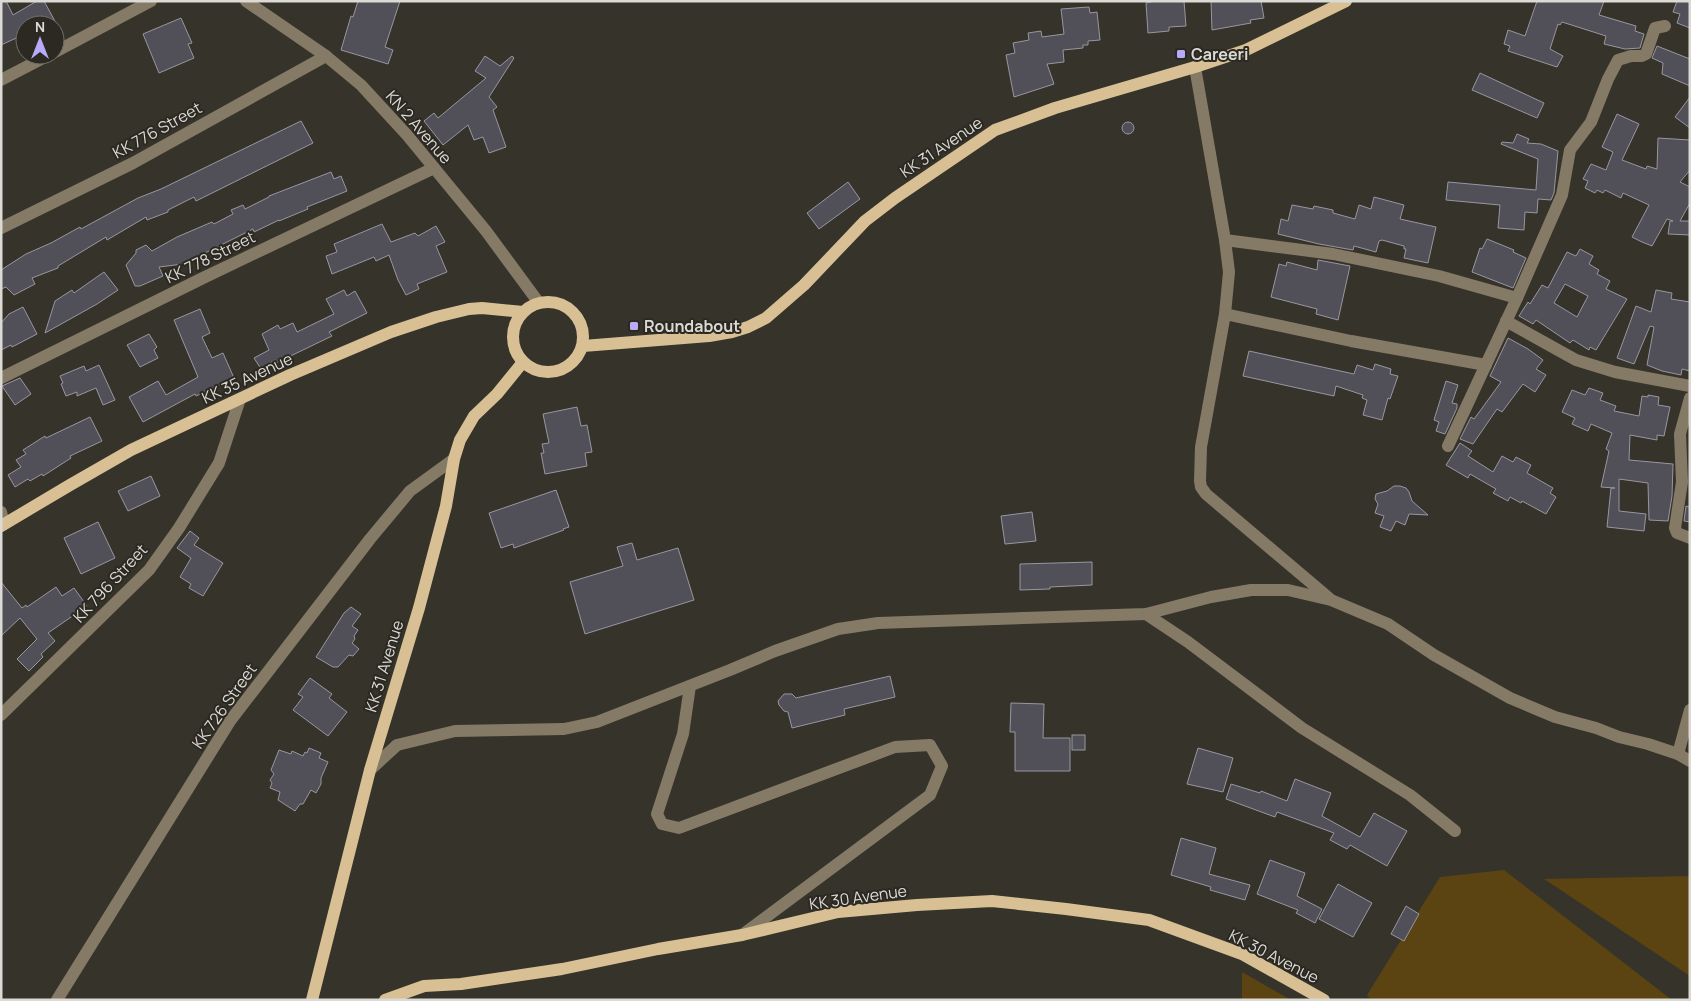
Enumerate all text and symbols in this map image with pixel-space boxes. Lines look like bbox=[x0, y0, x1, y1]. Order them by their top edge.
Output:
north arrow bbox=[15, 15, 65, 65]
text: N bbox=[35, 17, 45, 36]
place label: Careeri bbox=[1191, 43, 1248, 65]
marker: Careeri bbox=[1175, 48, 1187, 60]
street label: KN 2 Avenue bbox=[381, 86, 457, 168]
street label: KK 776 Street bbox=[109, 97, 205, 163]
street label: KK 31 Avenue bbox=[895, 111, 987, 183]
street label: KK 778 Street bbox=[161, 226, 259, 288]
place label: Roundabout bbox=[644, 315, 740, 337]
marker: Roundabout bbox=[628, 320, 640, 332]
street label: KK 35 Avenue bbox=[198, 347, 296, 409]
street label: KK 796 Street bbox=[68, 539, 152, 627]
street label: KK 31 Avenue bbox=[360, 617, 408, 715]
street label: KK 726 Street bbox=[187, 659, 261, 753]
street label: KK 30 Avenue bbox=[808, 879, 908, 915]
street label: KK 30 Avenue bbox=[1225, 924, 1323, 988]

